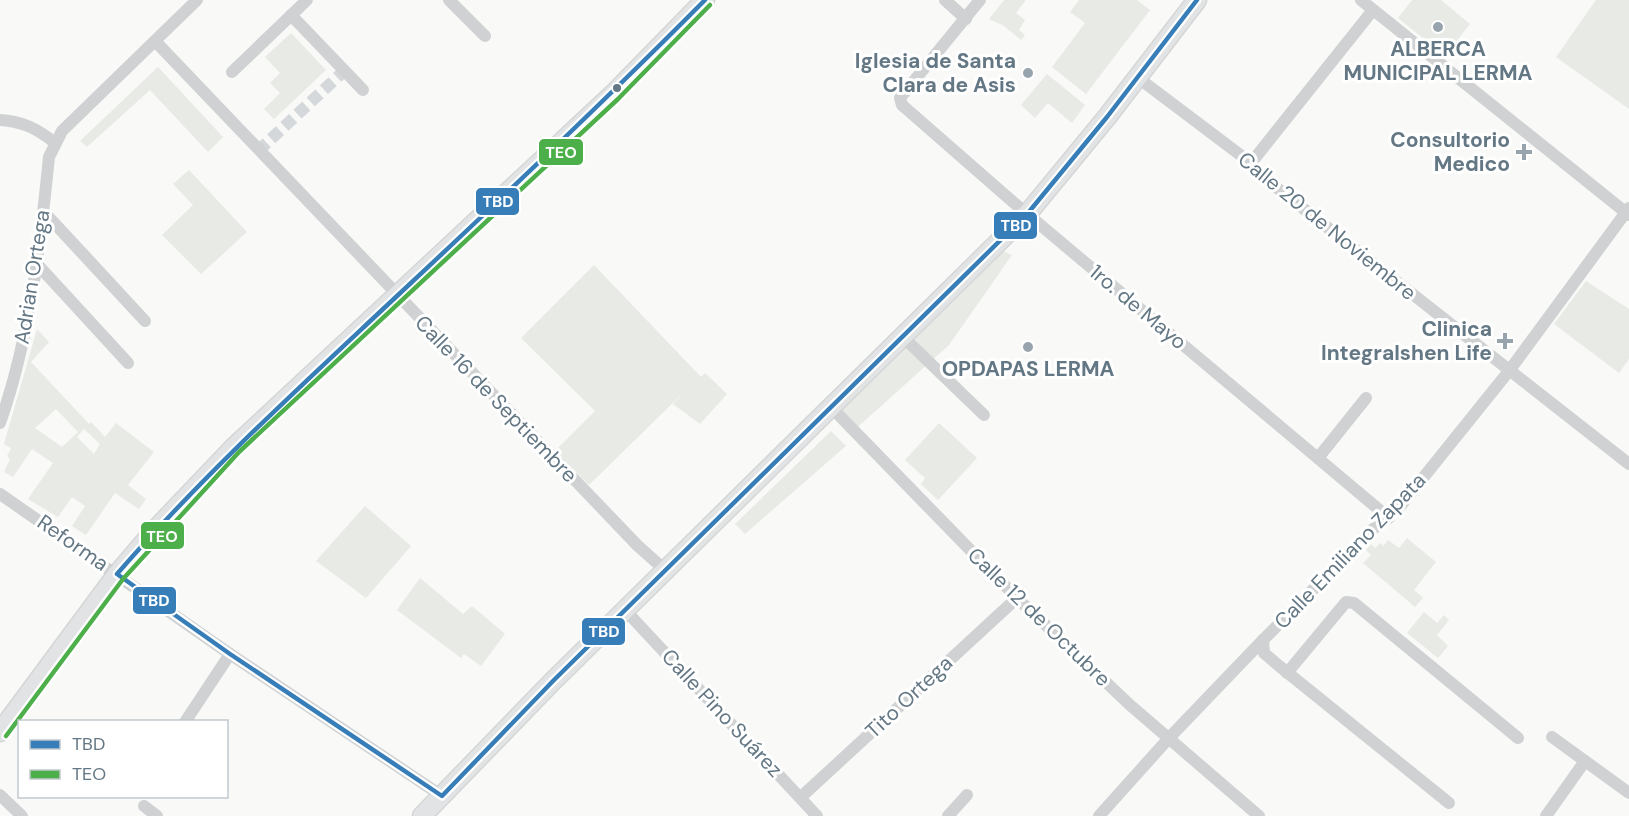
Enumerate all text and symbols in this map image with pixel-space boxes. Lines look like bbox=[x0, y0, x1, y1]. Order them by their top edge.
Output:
marker: ALBERCA MUNICIPAL LERMA bbox=[1431, 20, 1445, 34]
place label: ALBERCA MUNICIPAL LERMA bbox=[1344, 35, 1533, 87]
place label: Iglesia de Santa Clara de Asis bbox=[855, 47, 1016, 99]
marker: Iglesia de Santa Clara de Asis bbox=[1021, 66, 1035, 80]
unlabelled marker bbox=[611, 82, 623, 94]
place label: Consultorio Medico bbox=[1390, 126, 1510, 178]
line badge: TEO bbox=[538, 138, 584, 166]
text: TEO bbox=[545, 142, 577, 163]
marker: Consultorio Medico bbox=[1515, 143, 1533, 161]
street label: Calle 20 de Noviembre bbox=[1232, 145, 1422, 307]
line badge: TBD bbox=[475, 187, 520, 216]
text: TBD bbox=[482, 191, 514, 212]
street label: Adrian Ortega bbox=[8, 208, 56, 346]
line badge: TBD bbox=[993, 211, 1038, 240]
text: TBD bbox=[1000, 215, 1032, 236]
street label: 1ro. de Mayo bbox=[1084, 258, 1192, 356]
street label: Calle 16 de Septiembre bbox=[409, 309, 583, 489]
place label: Clinica Integralshen Life bbox=[1321, 315, 1492, 367]
marker: Clinica Integralshen Life bbox=[1496, 332, 1514, 350]
marker: OPDAPAS LERMA bbox=[1021, 340, 1035, 354]
place label: OPDAPAS LERMA bbox=[942, 355, 1114, 383]
street label: Calle Emiliano Zapata bbox=[1268, 467, 1432, 635]
street label: Reforma bbox=[32, 508, 114, 578]
line badge: TEO bbox=[140, 521, 185, 550]
text: TEO bbox=[146, 526, 178, 547]
street label: Calle 12 de Octubre bbox=[961, 541, 1117, 693]
line badge: TBD bbox=[132, 586, 177, 615]
text: TBD bbox=[138, 590, 170, 611]
line badge: TBD bbox=[581, 617, 626, 646]
text: TBD bbox=[588, 621, 620, 642]
street label: Calle Pino Suárez bbox=[655, 643, 789, 783]
street label: Tito Ortega bbox=[859, 649, 959, 745]
legend bbox=[18, 720, 228, 798]
text: TBD bbox=[72, 732, 105, 756]
text: TEO bbox=[72, 762, 106, 786]

